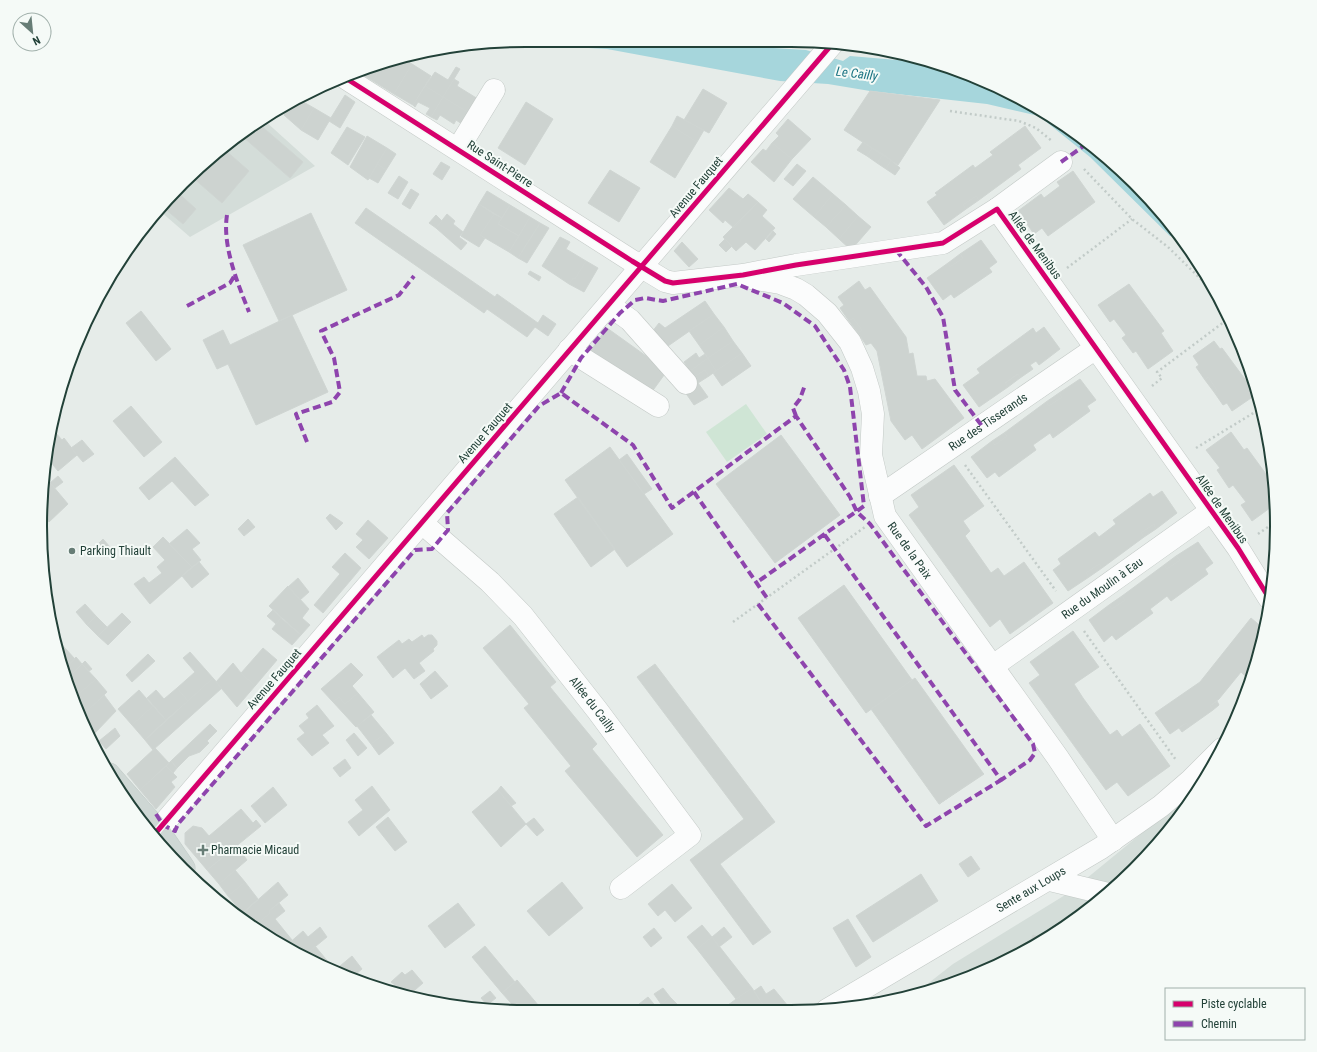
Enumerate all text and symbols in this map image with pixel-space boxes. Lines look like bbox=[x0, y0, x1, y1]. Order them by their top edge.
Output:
north arrow bbox=[12, 12, 52, 52]
text: N bbox=[30, 33, 42, 48]
water label: Le Cailly bbox=[835, 63, 879, 84]
street label: Rue Saint-Pierre bbox=[465, 138, 536, 191]
street label: Avenue Fauquet bbox=[666, 153, 726, 220]
street label: Allée de Menibus bbox=[1005, 208, 1065, 282]
street label: Rue des Tisserands bbox=[946, 390, 1030, 454]
street label: Avenue Fauquet bbox=[455, 400, 515, 466]
street label: Allée de Menibus bbox=[1193, 472, 1251, 546]
street label: Rue de la Paix bbox=[885, 519, 935, 582]
place label: Parking Thiault bbox=[80, 544, 152, 558]
marker: Parking Thiault bbox=[67, 546, 77, 556]
street label: Rue du Moulin à Eau bbox=[1059, 555, 1146, 622]
street label: Avenue Fauquet bbox=[244, 646, 304, 712]
street label: Allée du Cailly bbox=[566, 674, 618, 735]
place label: Pharmacie Micaud bbox=[211, 843, 299, 857]
marker: Pharmacie Micaud bbox=[198, 845, 208, 855]
street label: Sente aux Loups bbox=[994, 863, 1068, 915]
legend bbox=[1165, 988, 1305, 1040]
text: Piste cyclable bbox=[1201, 997, 1267, 1011]
text: Chemin bbox=[1201, 1017, 1237, 1031]

